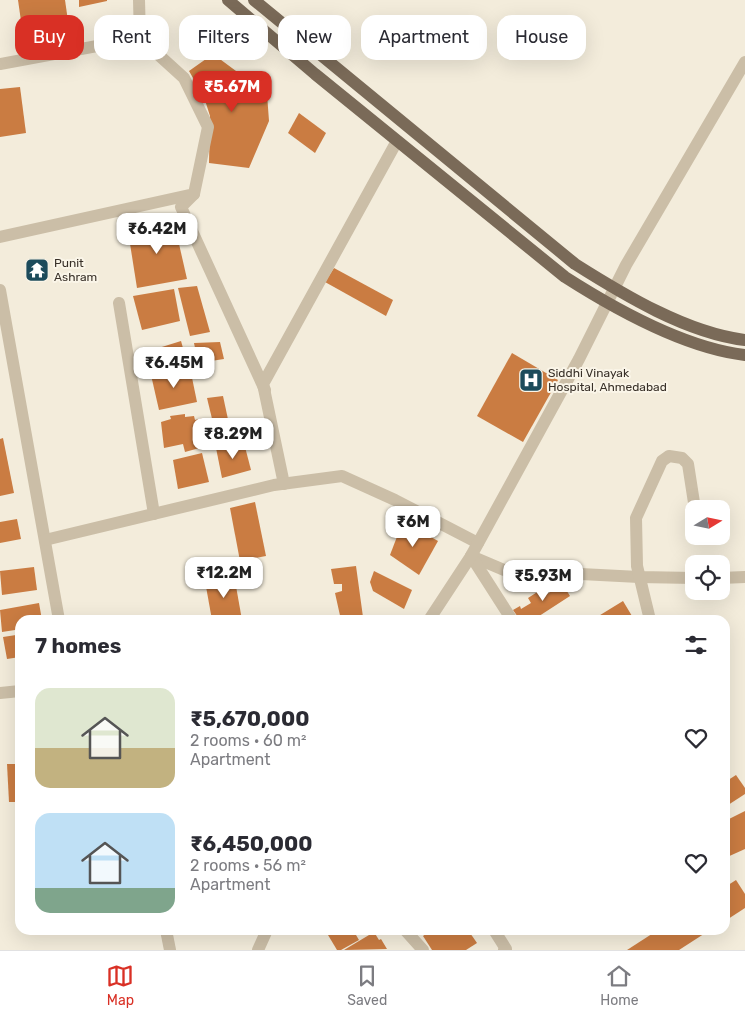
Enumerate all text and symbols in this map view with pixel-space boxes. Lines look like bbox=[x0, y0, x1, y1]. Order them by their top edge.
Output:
chip: Buy bbox=[15, 15, 84, 60]
chip: Rent bbox=[94, 15, 169, 60]
chip: Filters bbox=[179, 15, 268, 60]
chip: New bbox=[278, 15, 351, 60]
chip: Apartment bbox=[361, 15, 487, 60]
chip: House bbox=[497, 15, 586, 60]
pin: ₹5.67M bbox=[191, 70, 273, 113]
text: ₹5.67M bbox=[204, 77, 260, 96]
pin: ₹6.42M bbox=[116, 212, 198, 255]
text: ₹6.42M bbox=[127, 219, 187, 238]
place label: Punit Ashram bbox=[54, 256, 97, 284]
temple icon: Punit Ashram bbox=[24, 257, 50, 283]
pin: ₹6.45M bbox=[133, 346, 215, 389]
text: ₹6.45M bbox=[145, 353, 203, 372]
place label: Siddhi Vinayak Hospital, Ahmedabad bbox=[548, 366, 667, 394]
hospital icon: Siddhi Vinayak Hospital, Ahmedabad bbox=[518, 367, 544, 393]
pin: ₹8.29M bbox=[192, 418, 274, 460]
text: ₹8.29M bbox=[204, 424, 262, 443]
north arrow bbox=[685, 500, 730, 545]
map controls bbox=[685, 500, 730, 600]
pin: ₹6M bbox=[389, 506, 437, 548]
text: ₹6M bbox=[396, 512, 430, 531]
button: locate bbox=[685, 555, 730, 600]
pin: ₹12.2M bbox=[183, 556, 265, 599]
pin: ₹5.93M bbox=[502, 560, 584, 602]
text: ₹12.2M bbox=[196, 563, 252, 582]
text: ₹5.93M bbox=[514, 566, 572, 585]
icon: filters bbox=[682, 631, 710, 659]
text: 7 homes bbox=[35, 633, 121, 658]
text: ₹5,670,000 bbox=[190, 706, 309, 731]
icon: home bbox=[75, 708, 135, 768]
icon: heart bbox=[682, 724, 710, 752]
text: 2 rooms · 60 m² bbox=[190, 731, 307, 750]
text: Apartment bbox=[190, 750, 270, 769]
text: ₹6,450,000 bbox=[190, 831, 313, 856]
icon: home bbox=[75, 833, 135, 893]
icon: heart bbox=[682, 849, 710, 877]
text: 2 rooms · 56 m² bbox=[190, 856, 306, 875]
text: Apartment bbox=[190, 875, 270, 894]
tab: Map bbox=[106, 962, 134, 1009]
tab: Saved bbox=[347, 962, 387, 1009]
tab: Home bbox=[600, 962, 639, 1009]

